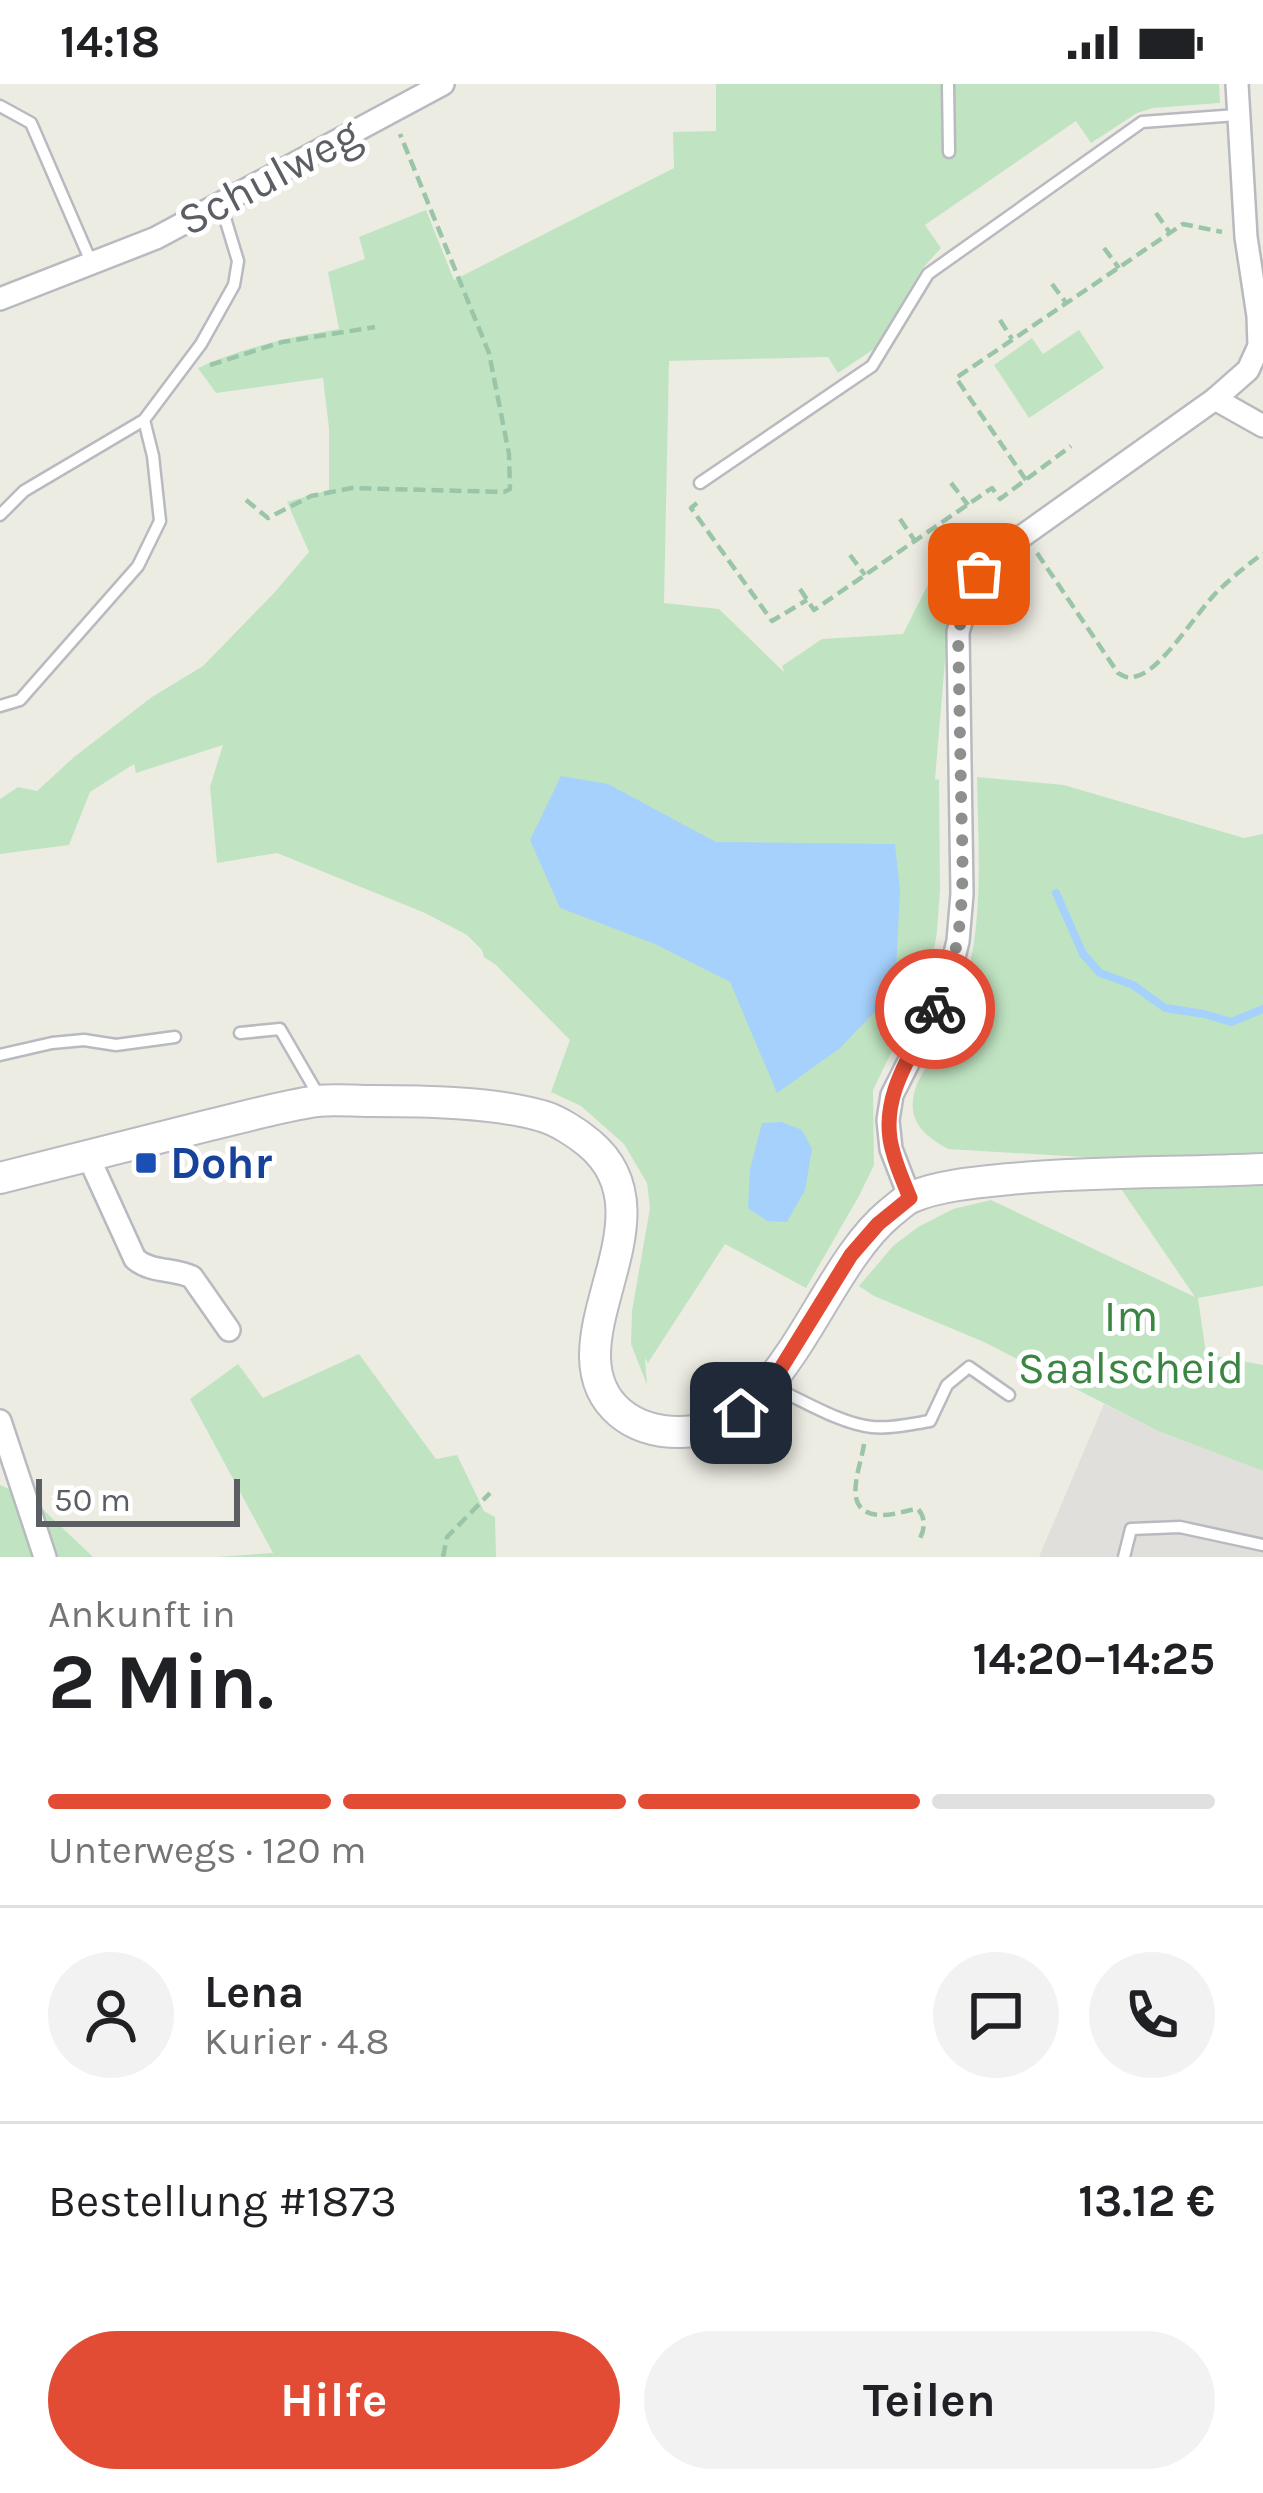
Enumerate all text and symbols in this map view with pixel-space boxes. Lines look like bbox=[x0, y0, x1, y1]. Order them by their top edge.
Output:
text: 14:18 bbox=[60, 16, 160, 68]
street label: Schulweg bbox=[169, 107, 369, 247]
pin bbox=[928, 523, 1030, 625]
icon: bag bbox=[946, 541, 1012, 607]
courier bbox=[875, 949, 995, 1069]
icon: bike bbox=[902, 976, 968, 1042]
place label: Dohr bbox=[170, 1137, 272, 1189]
marker: Dohr bbox=[133, 1150, 159, 1176]
park label: Im Saalscheid bbox=[1018, 1290, 1244, 1394]
pin bbox=[690, 1362, 792, 1464]
icon: home bbox=[708, 1380, 774, 1446]
scale bar bbox=[36, 1473, 240, 1526]
text: 50 m bbox=[54, 1481, 131, 1519]
text: Ankunft in bbox=[48, 1591, 236, 1637]
text: 14:20–14:25 bbox=[972, 1633, 1215, 1685]
text: 2 Min. bbox=[48, 1636, 274, 1728]
text: Unterwegs · 120 m bbox=[48, 1827, 366, 1873]
button: person bbox=[48, 1952, 174, 2078]
button: chat bbox=[933, 1952, 1059, 2078]
button: phone bbox=[1089, 1952, 1215, 2078]
text: Lena bbox=[204, 1966, 304, 2018]
text: Kurier · 4.8 bbox=[204, 2018, 389, 2064]
text: Bestellung #1873 bbox=[48, 2175, 397, 2227]
text: 13.12 € bbox=[1078, 2175, 1215, 2227]
button: Hilfe bbox=[48, 2331, 620, 2469]
button: Teilen bbox=[644, 2331, 1215, 2469]

